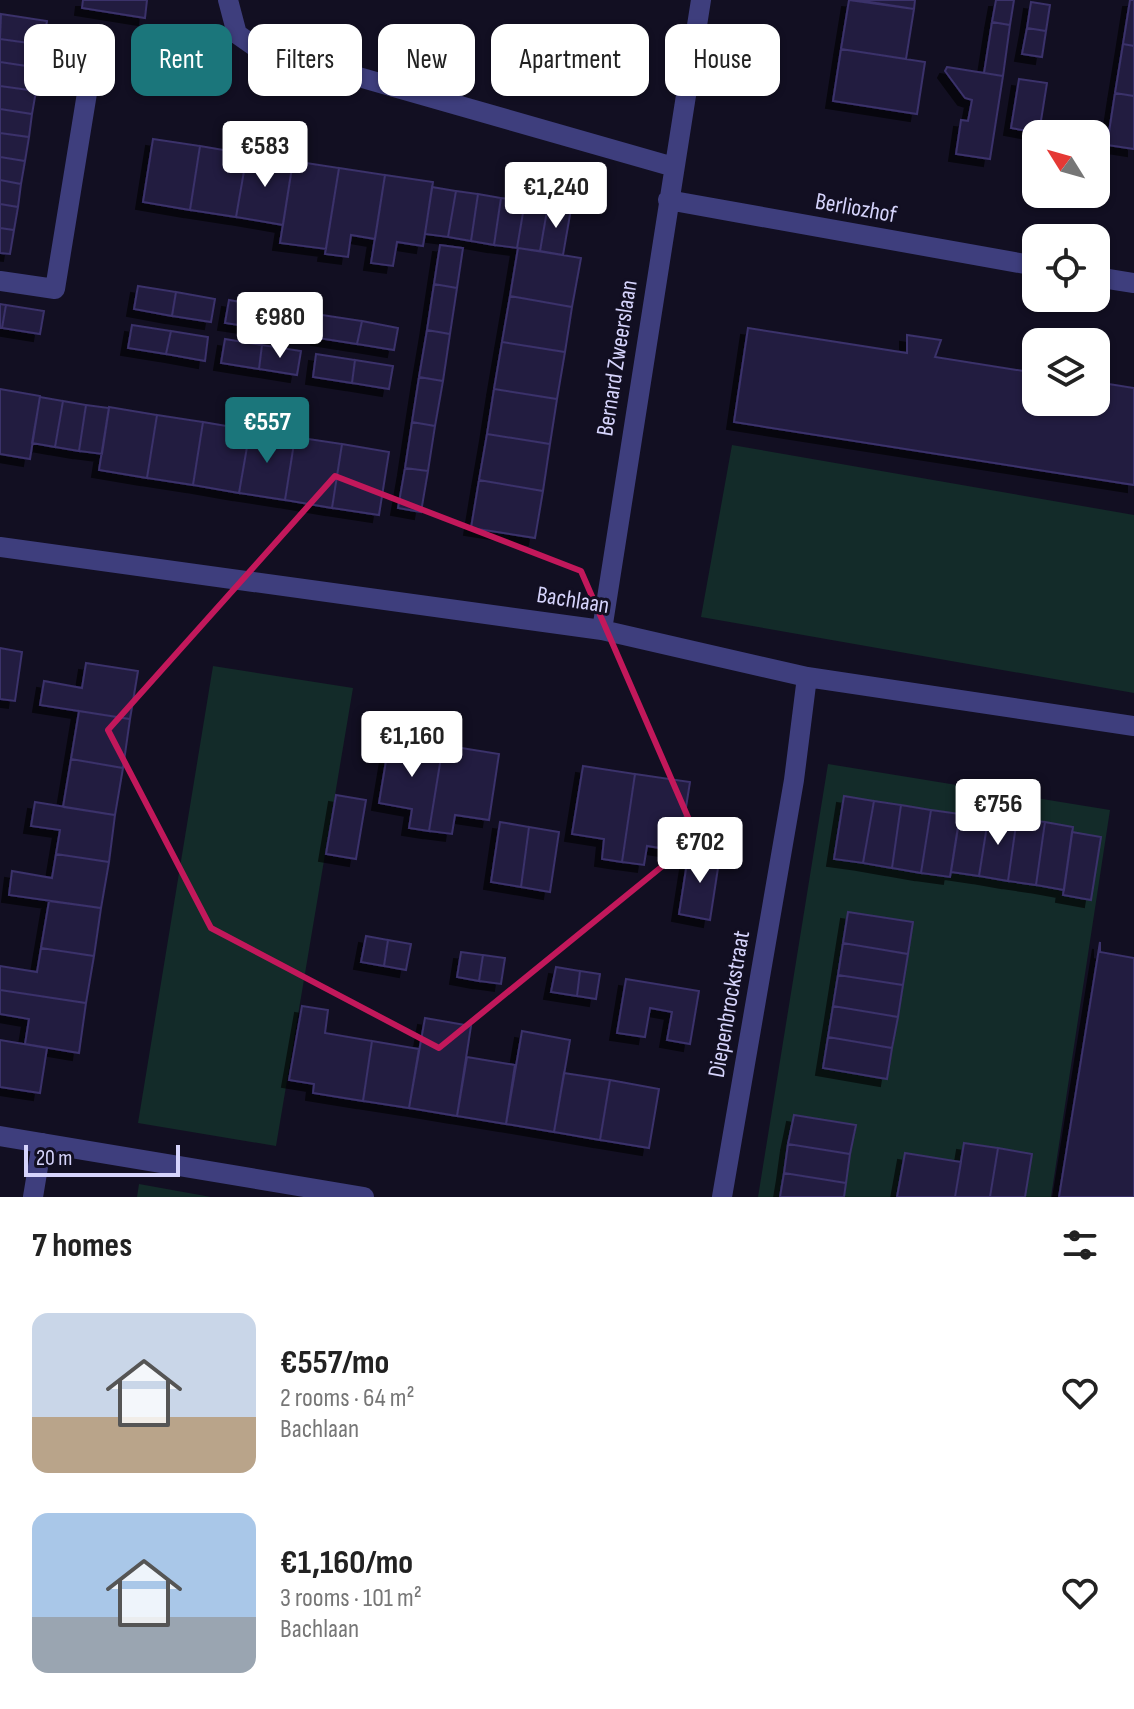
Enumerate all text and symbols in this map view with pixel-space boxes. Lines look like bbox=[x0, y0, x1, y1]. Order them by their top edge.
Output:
chip: Buy bbox=[24, 24, 115, 96]
chip: Rent bbox=[131, 24, 232, 96]
chip: Filters bbox=[248, 24, 362, 96]
chip: New bbox=[378, 24, 475, 96]
chip: Apartment bbox=[491, 24, 649, 96]
chip: House bbox=[665, 24, 780, 96]
north arrow bbox=[1022, 120, 1110, 208]
map controls bbox=[1022, 120, 1110, 416]
pin: €583 bbox=[218, 121, 312, 189]
text: €583 bbox=[241, 131, 289, 162]
pin: €1,240 bbox=[491, 162, 621, 230]
text: €1,240 bbox=[523, 172, 589, 203]
street label: Berliozhof bbox=[813, 187, 900, 230]
button: locate bbox=[1022, 224, 1110, 312]
street label: Bernard Zweerslaan bbox=[590, 278, 644, 438]
pin: €980 bbox=[233, 292, 327, 360]
text: €980 bbox=[255, 302, 305, 333]
button: layers bbox=[1022, 328, 1110, 416]
pin: €557 bbox=[220, 397, 314, 465]
text: €557 bbox=[243, 407, 291, 438]
street label: Bachlaan bbox=[535, 580, 611, 620]
pin: €1,160 bbox=[347, 711, 477, 779]
text: €1,160 bbox=[379, 721, 445, 752]
pin: €756 bbox=[951, 779, 1045, 847]
text: €756 bbox=[974, 789, 1022, 820]
pin: €702 bbox=[653, 817, 747, 885]
text: €702 bbox=[676, 827, 724, 858]
street label: Diepenbrockstraat bbox=[702, 928, 756, 1080]
scale bar bbox=[24, 1141, 180, 1177]
text: 20 m bbox=[36, 1145, 73, 1172]
icon: filters bbox=[1058, 1223, 1102, 1267]
text: 7 homes bbox=[32, 1225, 132, 1266]
text: €557/mo bbox=[280, 1342, 389, 1383]
icon: home bbox=[96, 1345, 192, 1441]
icon: heart bbox=[1058, 1371, 1102, 1415]
text: 2 rooms · 64 m² bbox=[280, 1383, 415, 1414]
text: Bachlaan bbox=[280, 1414, 359, 1445]
text: €1,160/mo bbox=[280, 1542, 413, 1583]
icon: home bbox=[96, 1545, 192, 1641]
icon: heart bbox=[1058, 1571, 1102, 1615]
text: 3 rooms · 101 m² bbox=[280, 1583, 422, 1614]
text: Bachlaan bbox=[280, 1614, 359, 1645]

